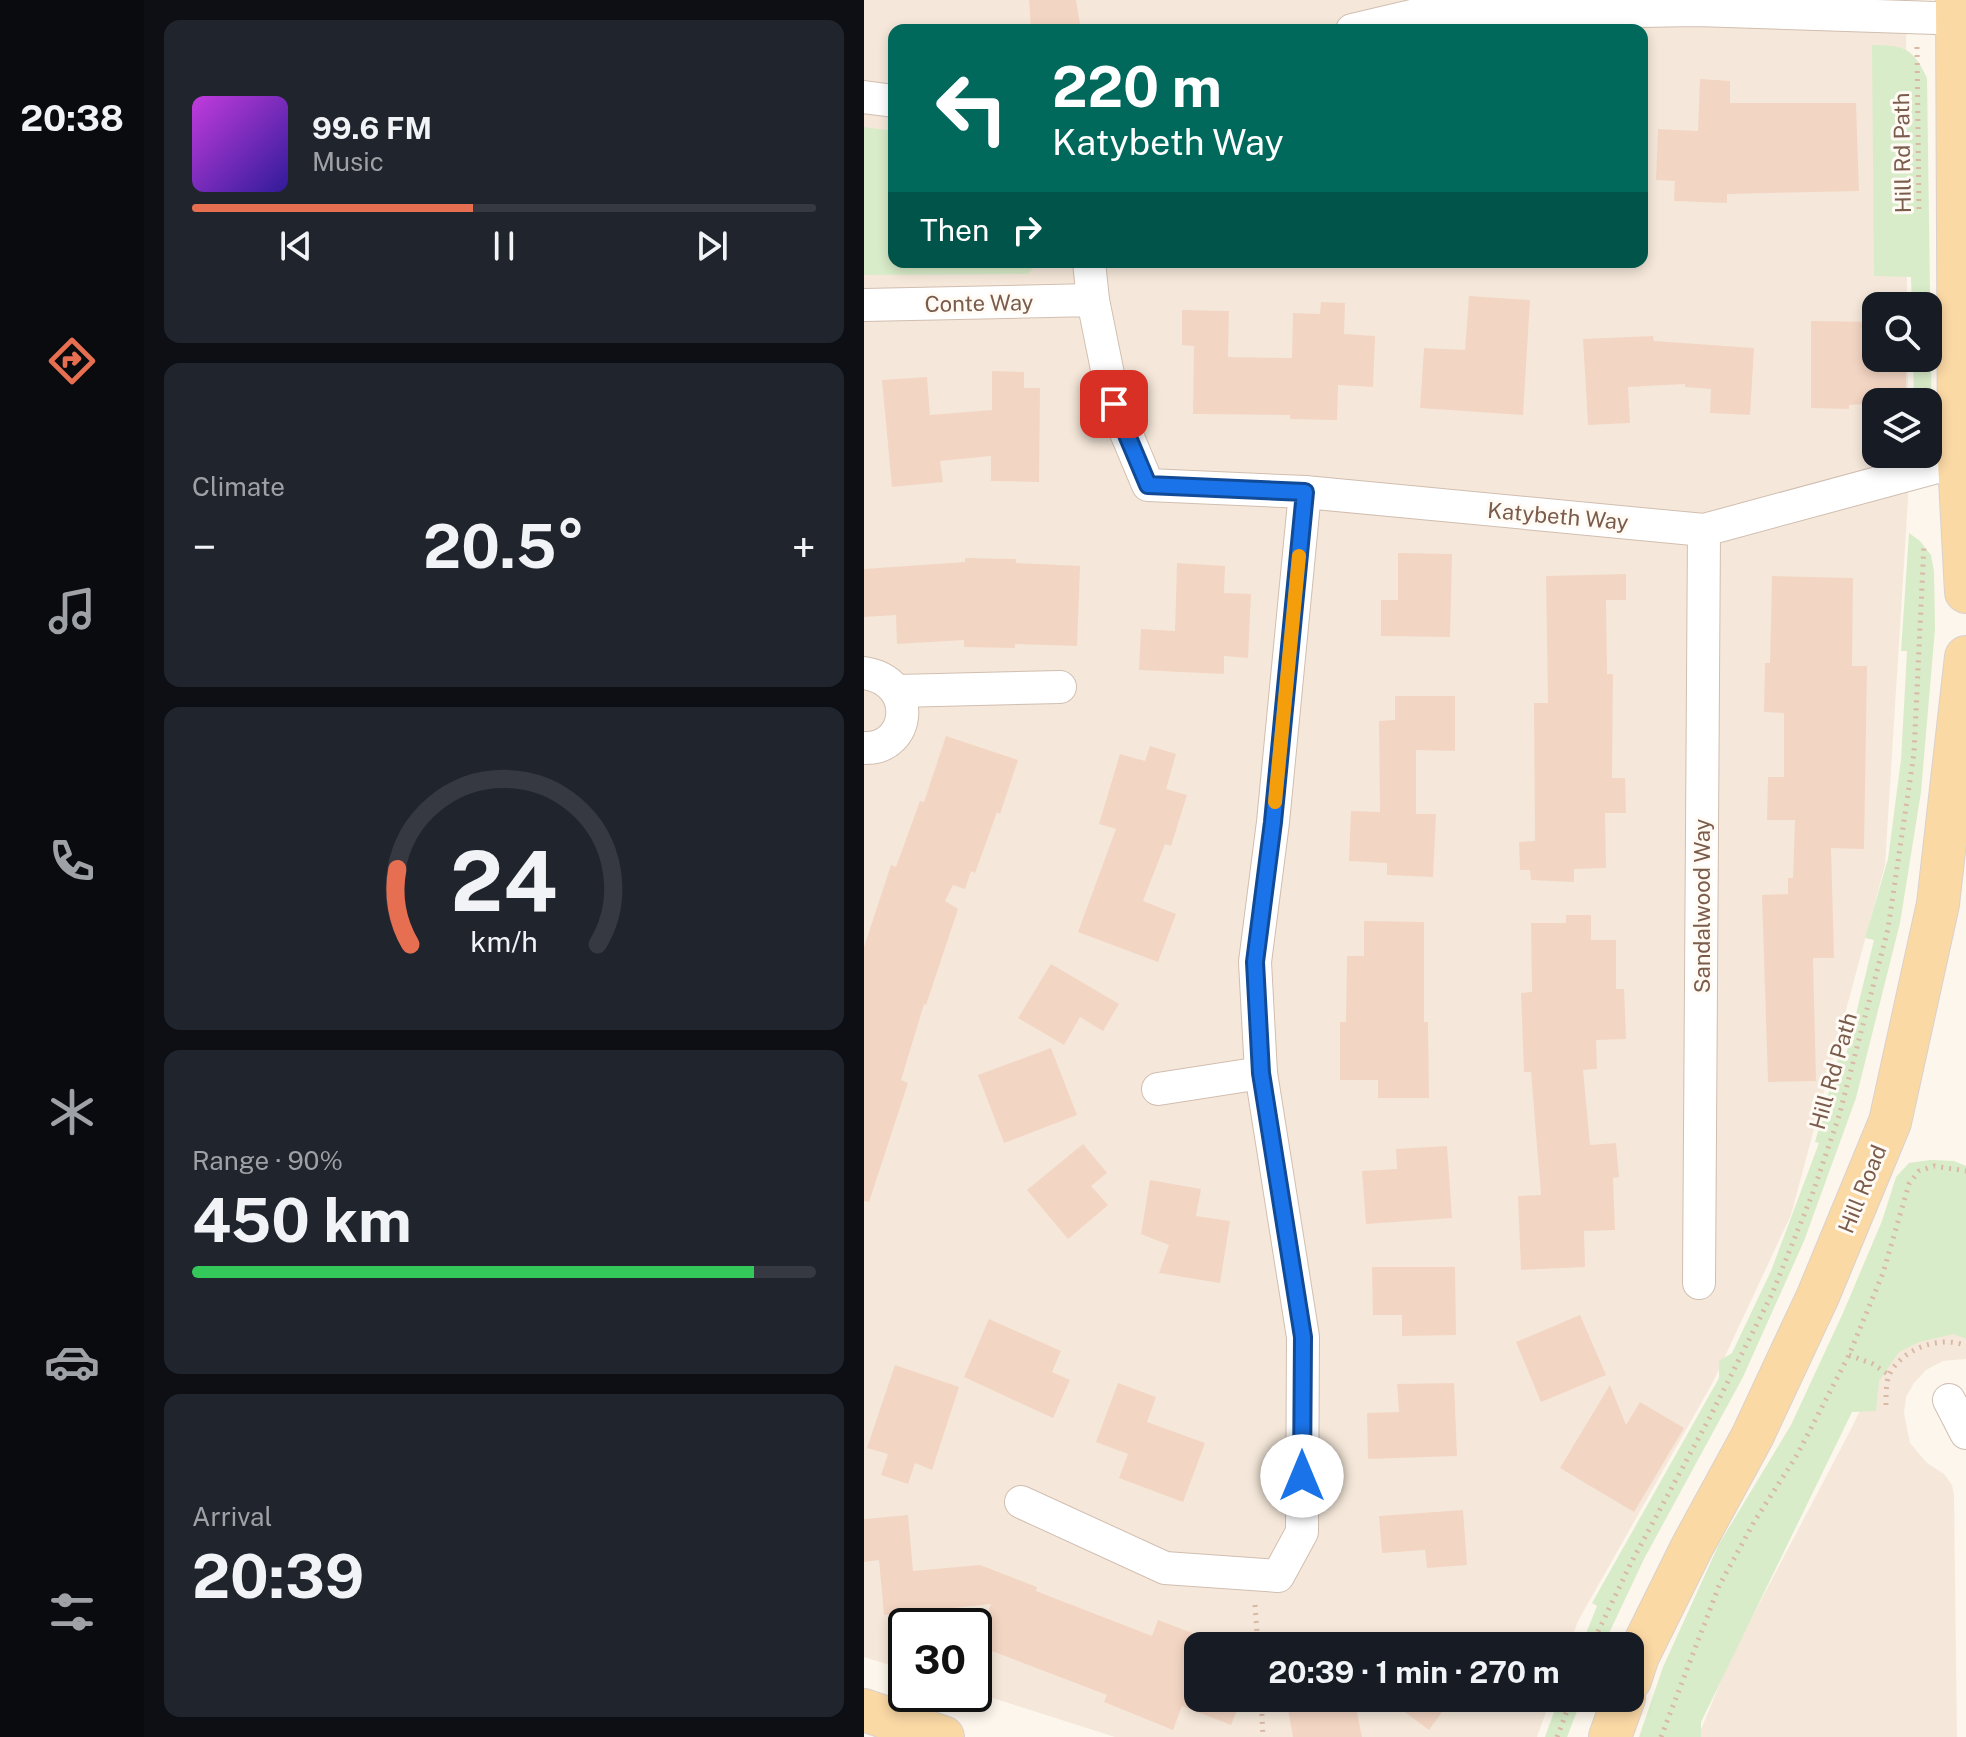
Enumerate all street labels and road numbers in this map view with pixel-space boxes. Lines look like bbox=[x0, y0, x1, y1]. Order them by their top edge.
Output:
street label: Hill Rd Path bbox=[1888, 93, 1916, 213]
street label: Conte Way bbox=[924, 289, 1034, 317]
street label: Katybeth Way bbox=[1486, 497, 1630, 535]
street label: Sandalwood Way bbox=[1689, 819, 1715, 993]
street label: Hill Rd Path bbox=[1804, 1010, 1862, 1132]
street label: Hill Road bbox=[1833, 1141, 1891, 1237]

